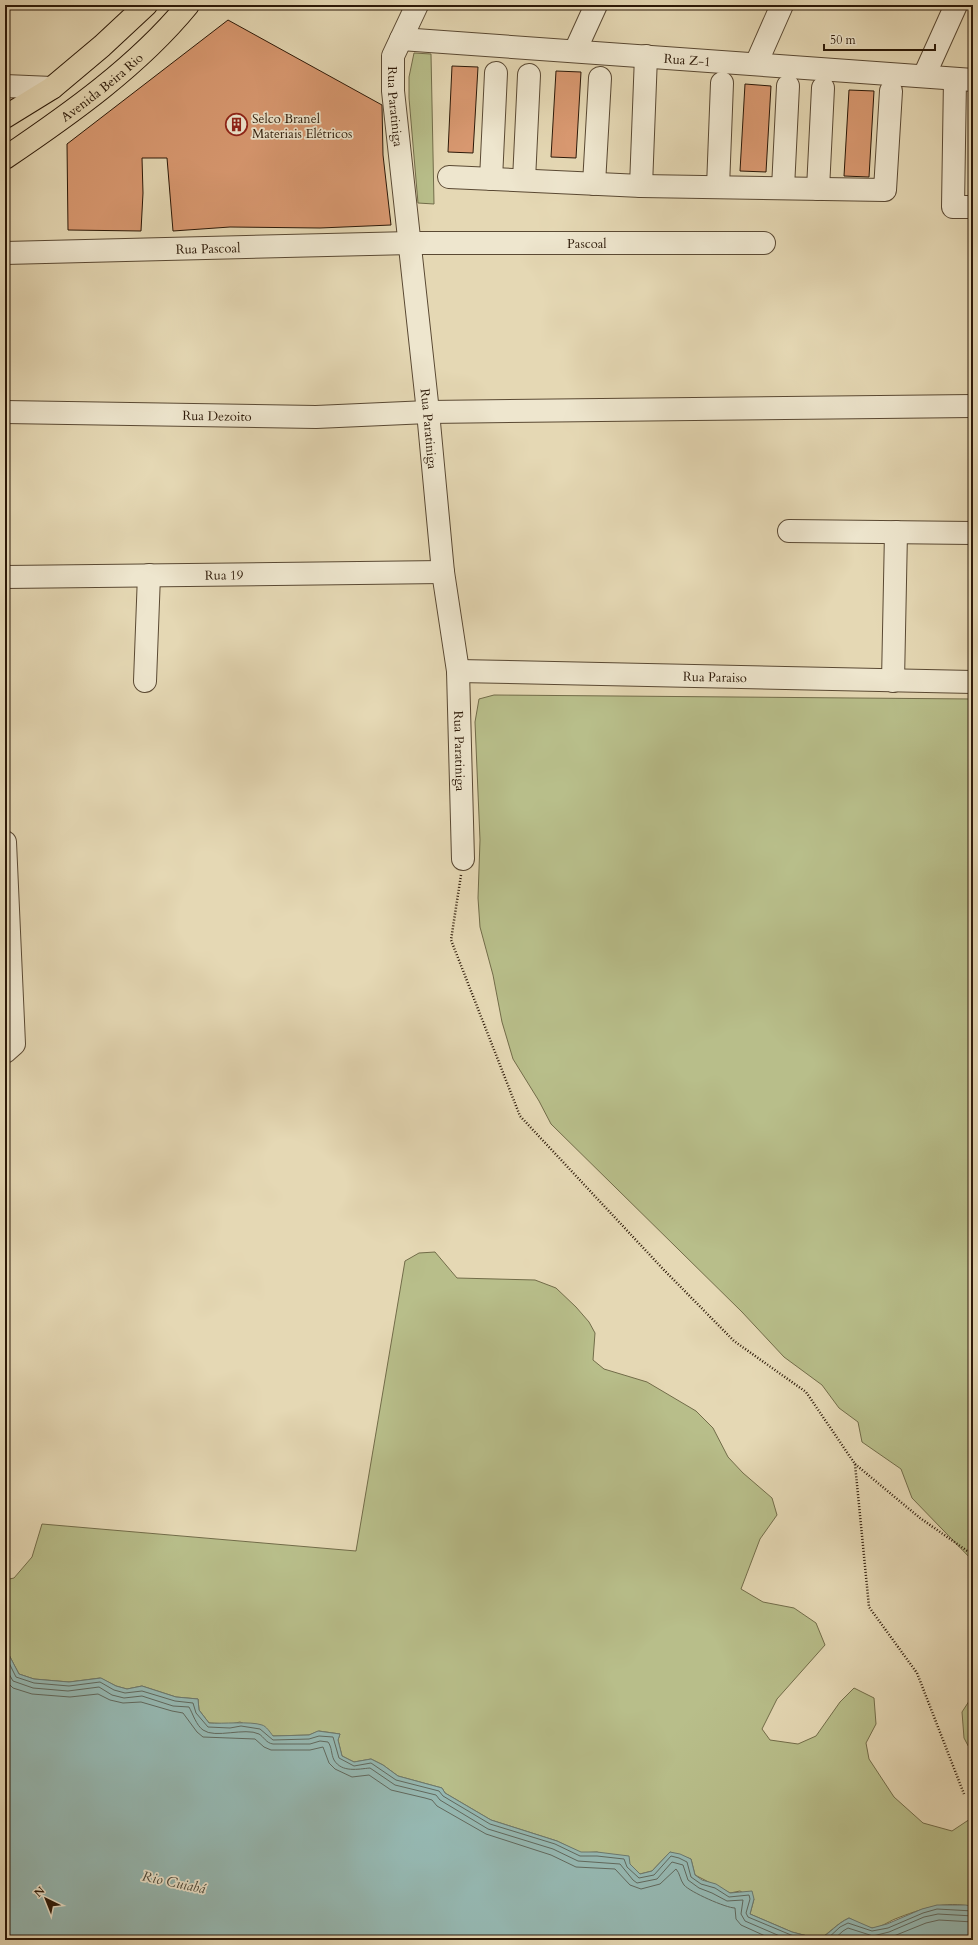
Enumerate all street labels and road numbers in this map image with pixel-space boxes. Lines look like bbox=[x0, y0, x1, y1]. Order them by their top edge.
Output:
street label: Avenida Beira Rio bbox=[57, 49, 147, 126]
street label: Rua Z-1 bbox=[663, 50, 711, 71]
street label: Rua Paratiniga bbox=[383, 66, 407, 148]
street label: Pascoal bbox=[567, 235, 607, 253]
street label: Rua Pascoal bbox=[175, 239, 241, 259]
street label: Rua Paratiniga bbox=[415, 388, 441, 470]
street label: Rua Dezoito bbox=[182, 407, 252, 426]
street label: Rua 19 bbox=[205, 566, 244, 585]
street label: Rua Paraiso bbox=[683, 668, 747, 687]
street label: Rua Paratiniga bbox=[449, 710, 469, 792]

